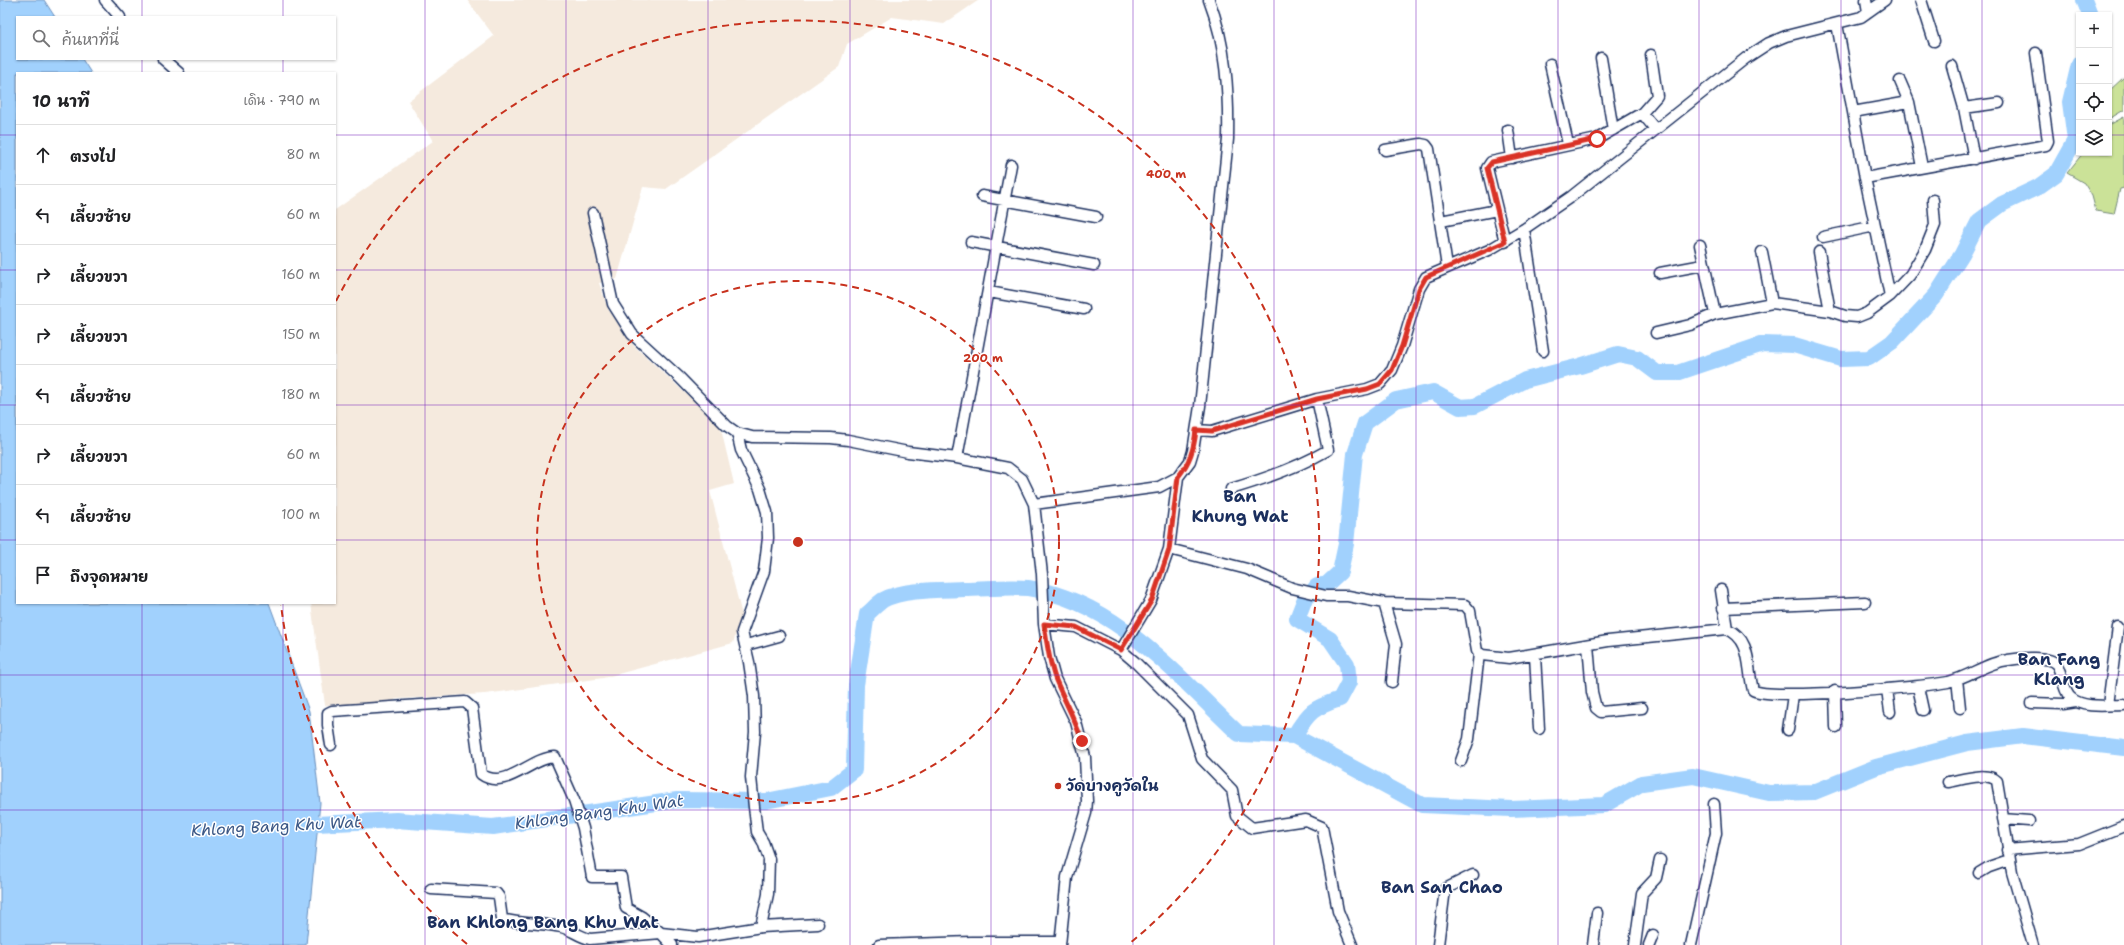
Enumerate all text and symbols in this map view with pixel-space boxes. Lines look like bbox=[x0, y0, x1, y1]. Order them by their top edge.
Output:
map controls bbox=[2076, 12, 2112, 156]
button: + bbox=[2076, 12, 2112, 48]
search box bbox=[16, 16, 336, 60]
icon: search bbox=[30, 27, 52, 49]
text: ค้นหาที่นี่ bbox=[62, 30, 119, 50]
button: − bbox=[2076, 48, 2112, 84]
button: locate bbox=[2076, 84, 2112, 120]
text: 10 นาที bbox=[32, 90, 90, 112]
text: เดิน · 790 m bbox=[243, 92, 320, 109]
button: layers bbox=[2076, 120, 2112, 156]
route start bbox=[1588, 130, 1606, 148]
icon: ahead bbox=[32, 144, 54, 166]
text: 80 m bbox=[286, 146, 320, 163]
text: ตรงไป bbox=[70, 147, 116, 167]
text: 400 m bbox=[1146, 166, 1186, 182]
icon: left bbox=[32, 204, 54, 226]
text: 60 m bbox=[287, 206, 320, 223]
text: เลี้ยวซ้าย bbox=[70, 207, 131, 227]
icon: right bbox=[32, 264, 54, 286]
text: 160 m bbox=[282, 266, 320, 283]
text: เลี้ยวขวา bbox=[70, 267, 128, 287]
icon: right bbox=[32, 324, 54, 346]
text: 150 m bbox=[282, 326, 320, 343]
text: เลี้ยวขวา bbox=[70, 327, 128, 347]
text: 200 m bbox=[963, 350, 1003, 366]
icon: left bbox=[32, 384, 54, 406]
text: 180 m bbox=[281, 386, 320, 403]
text: เลี้ยวซ้าย bbox=[70, 387, 131, 407]
icon: right bbox=[32, 444, 54, 466]
text: 60 m bbox=[287, 446, 320, 463]
text: เลี้ยวขวา bbox=[70, 447, 128, 467]
district label: Ban Khung Wat bbox=[1191, 485, 1289, 527]
icon: left bbox=[32, 504, 54, 526]
text: 100 m bbox=[281, 506, 320, 523]
text: เลี้ยวซ้าย bbox=[70, 507, 131, 527]
centre of rings bbox=[791, 535, 805, 549]
icon: arrive bbox=[32, 564, 54, 586]
text: ถึงจุดหมาย bbox=[70, 567, 148, 587]
district label: Ban Fang Klang bbox=[2018, 648, 2100, 690]
route end bbox=[1073, 732, 1091, 750]
place label: วัดบางคูวัดใน bbox=[1066, 776, 1159, 797]
marker: วัดบางคูวัดใน bbox=[1053, 781, 1063, 791]
water label: Khlong Bang Khu Wat bbox=[513, 790, 685, 834]
water label: Khlong Bang Khu Wat bbox=[190, 811, 362, 841]
district label: Ban San Chao bbox=[1381, 876, 1503, 898]
district label: Ban Khlong Bang Khu Wat bbox=[427, 911, 659, 933]

